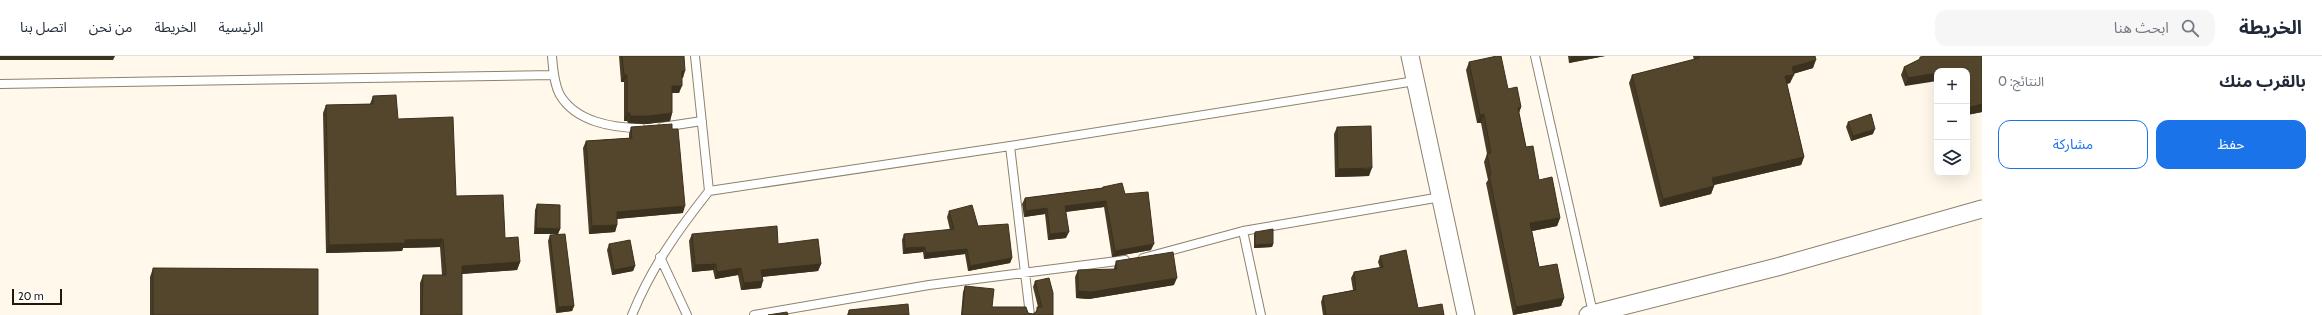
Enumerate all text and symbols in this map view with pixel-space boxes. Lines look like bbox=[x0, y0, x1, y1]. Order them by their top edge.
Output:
search box bbox=[1935, 10, 2215, 46]
text: الخريطة bbox=[2239, 16, 2302, 39]
icon: search bbox=[2179, 17, 2201, 39]
text: اتصل بنا bbox=[20, 18, 67, 36]
text: من نحن bbox=[89, 18, 132, 36]
text: الخريطة bbox=[154, 18, 196, 36]
text: الرئيسية bbox=[218, 18, 263, 36]
text: ابحث هنا bbox=[2114, 19, 2169, 37]
map controls bbox=[1934, 68, 1970, 176]
button: + bbox=[1934, 68, 1970, 104]
text: بالقرب منك bbox=[2219, 71, 2306, 91]
text: النتائج: 0 bbox=[1998, 73, 2044, 89]
button: − bbox=[1934, 104, 1970, 140]
button: مشاركة bbox=[1998, 120, 2148, 169]
button: حفظ bbox=[2156, 120, 2306, 169]
button: layers bbox=[1934, 140, 1970, 176]
scale bar bbox=[12, 287, 62, 306]
text: 20 m bbox=[18, 289, 44, 303]

